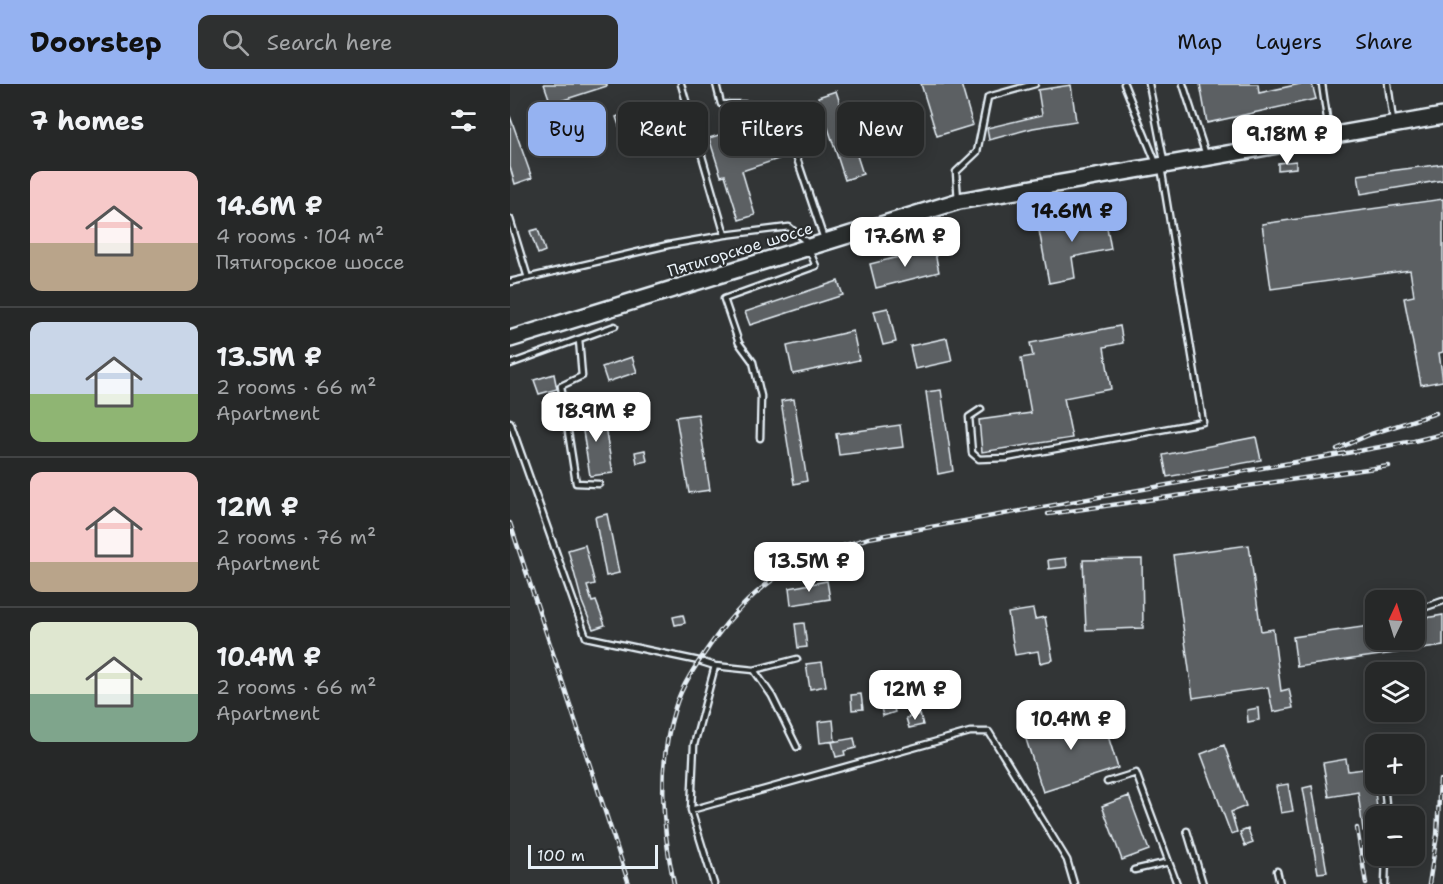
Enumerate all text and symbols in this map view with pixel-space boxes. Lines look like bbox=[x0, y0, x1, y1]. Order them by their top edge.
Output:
search box bbox=[198, 15, 618, 69]
text: Doorstep bbox=[30, 23, 162, 61]
icon: search bbox=[219, 26, 252, 59]
text: Search here bbox=[267, 28, 393, 57]
text: Map bbox=[1177, 28, 1222, 56]
text: Layers bbox=[1255, 28, 1322, 56]
text: Share bbox=[1355, 28, 1413, 56]
chip: Buy bbox=[528, 102, 606, 156]
chip: Rent bbox=[618, 102, 708, 156]
chip: Filters bbox=[720, 102, 825, 156]
chip: New bbox=[837, 102, 924, 156]
text: 7 homes bbox=[30, 103, 144, 138]
icon: filters bbox=[447, 104, 480, 137]
pin: 9.18M ₽ bbox=[1232, 115, 1342, 166]
text: 9.18M ₽ bbox=[1246, 121, 1328, 147]
text: 14.6M ₽ bbox=[216, 188, 323, 223]
pin: 14.6M ₽ bbox=[1017, 192, 1127, 243]
icon: home bbox=[78, 195, 150, 267]
text: 14.6M ₽ bbox=[1031, 198, 1113, 224]
street label: Пятигорское шоссе bbox=[665, 217, 815, 282]
pin: 17.6M ₽ bbox=[850, 217, 960, 268]
text: 4 rooms · 104 m² bbox=[216, 223, 384, 249]
text: 17.6M ₽ bbox=[864, 223, 946, 249]
text: Пятигорское шоссе bbox=[216, 249, 405, 275]
text: 13.5M ₽ bbox=[216, 339, 322, 374]
icon: home bbox=[78, 346, 150, 418]
text: 2 rooms · 66 m² bbox=[216, 374, 377, 400]
pin: 18.9M ₽ bbox=[541, 392, 651, 443]
text: 18.9M ₽ bbox=[555, 398, 637, 424]
text: Apartment bbox=[216, 400, 320, 426]
text: 12M ₽ bbox=[216, 489, 299, 524]
icon: home bbox=[78, 496, 150, 568]
text: 2 rooms · 76 m² bbox=[216, 524, 376, 550]
pin: 13.5M ₽ bbox=[754, 542, 864, 593]
text: 13.5M ₽ bbox=[768, 548, 850, 574]
text: Apartment bbox=[216, 550, 320, 576]
north arrow bbox=[1365, 590, 1425, 650]
map controls bbox=[1365, 590, 1425, 866]
text: 10.4M ₽ bbox=[216, 639, 322, 674]
icon: home bbox=[78, 646, 150, 718]
button: layers bbox=[1365, 662, 1425, 722]
pin: 12M ₽ bbox=[873, 670, 957, 721]
text: 2 rooms · 66 m² bbox=[216, 674, 377, 700]
text: 12M ₽ bbox=[883, 676, 947, 702]
text: Apartment bbox=[216, 700, 320, 726]
pin: 10.4M ₽ bbox=[1016, 700, 1126, 751]
text: 10.4M ₽ bbox=[1030, 706, 1112, 732]
button: + bbox=[1365, 734, 1425, 794]
button: − bbox=[1365, 806, 1425, 866]
scale bar bbox=[528, 842, 658, 870]
text: 100 m bbox=[537, 845, 585, 866]

